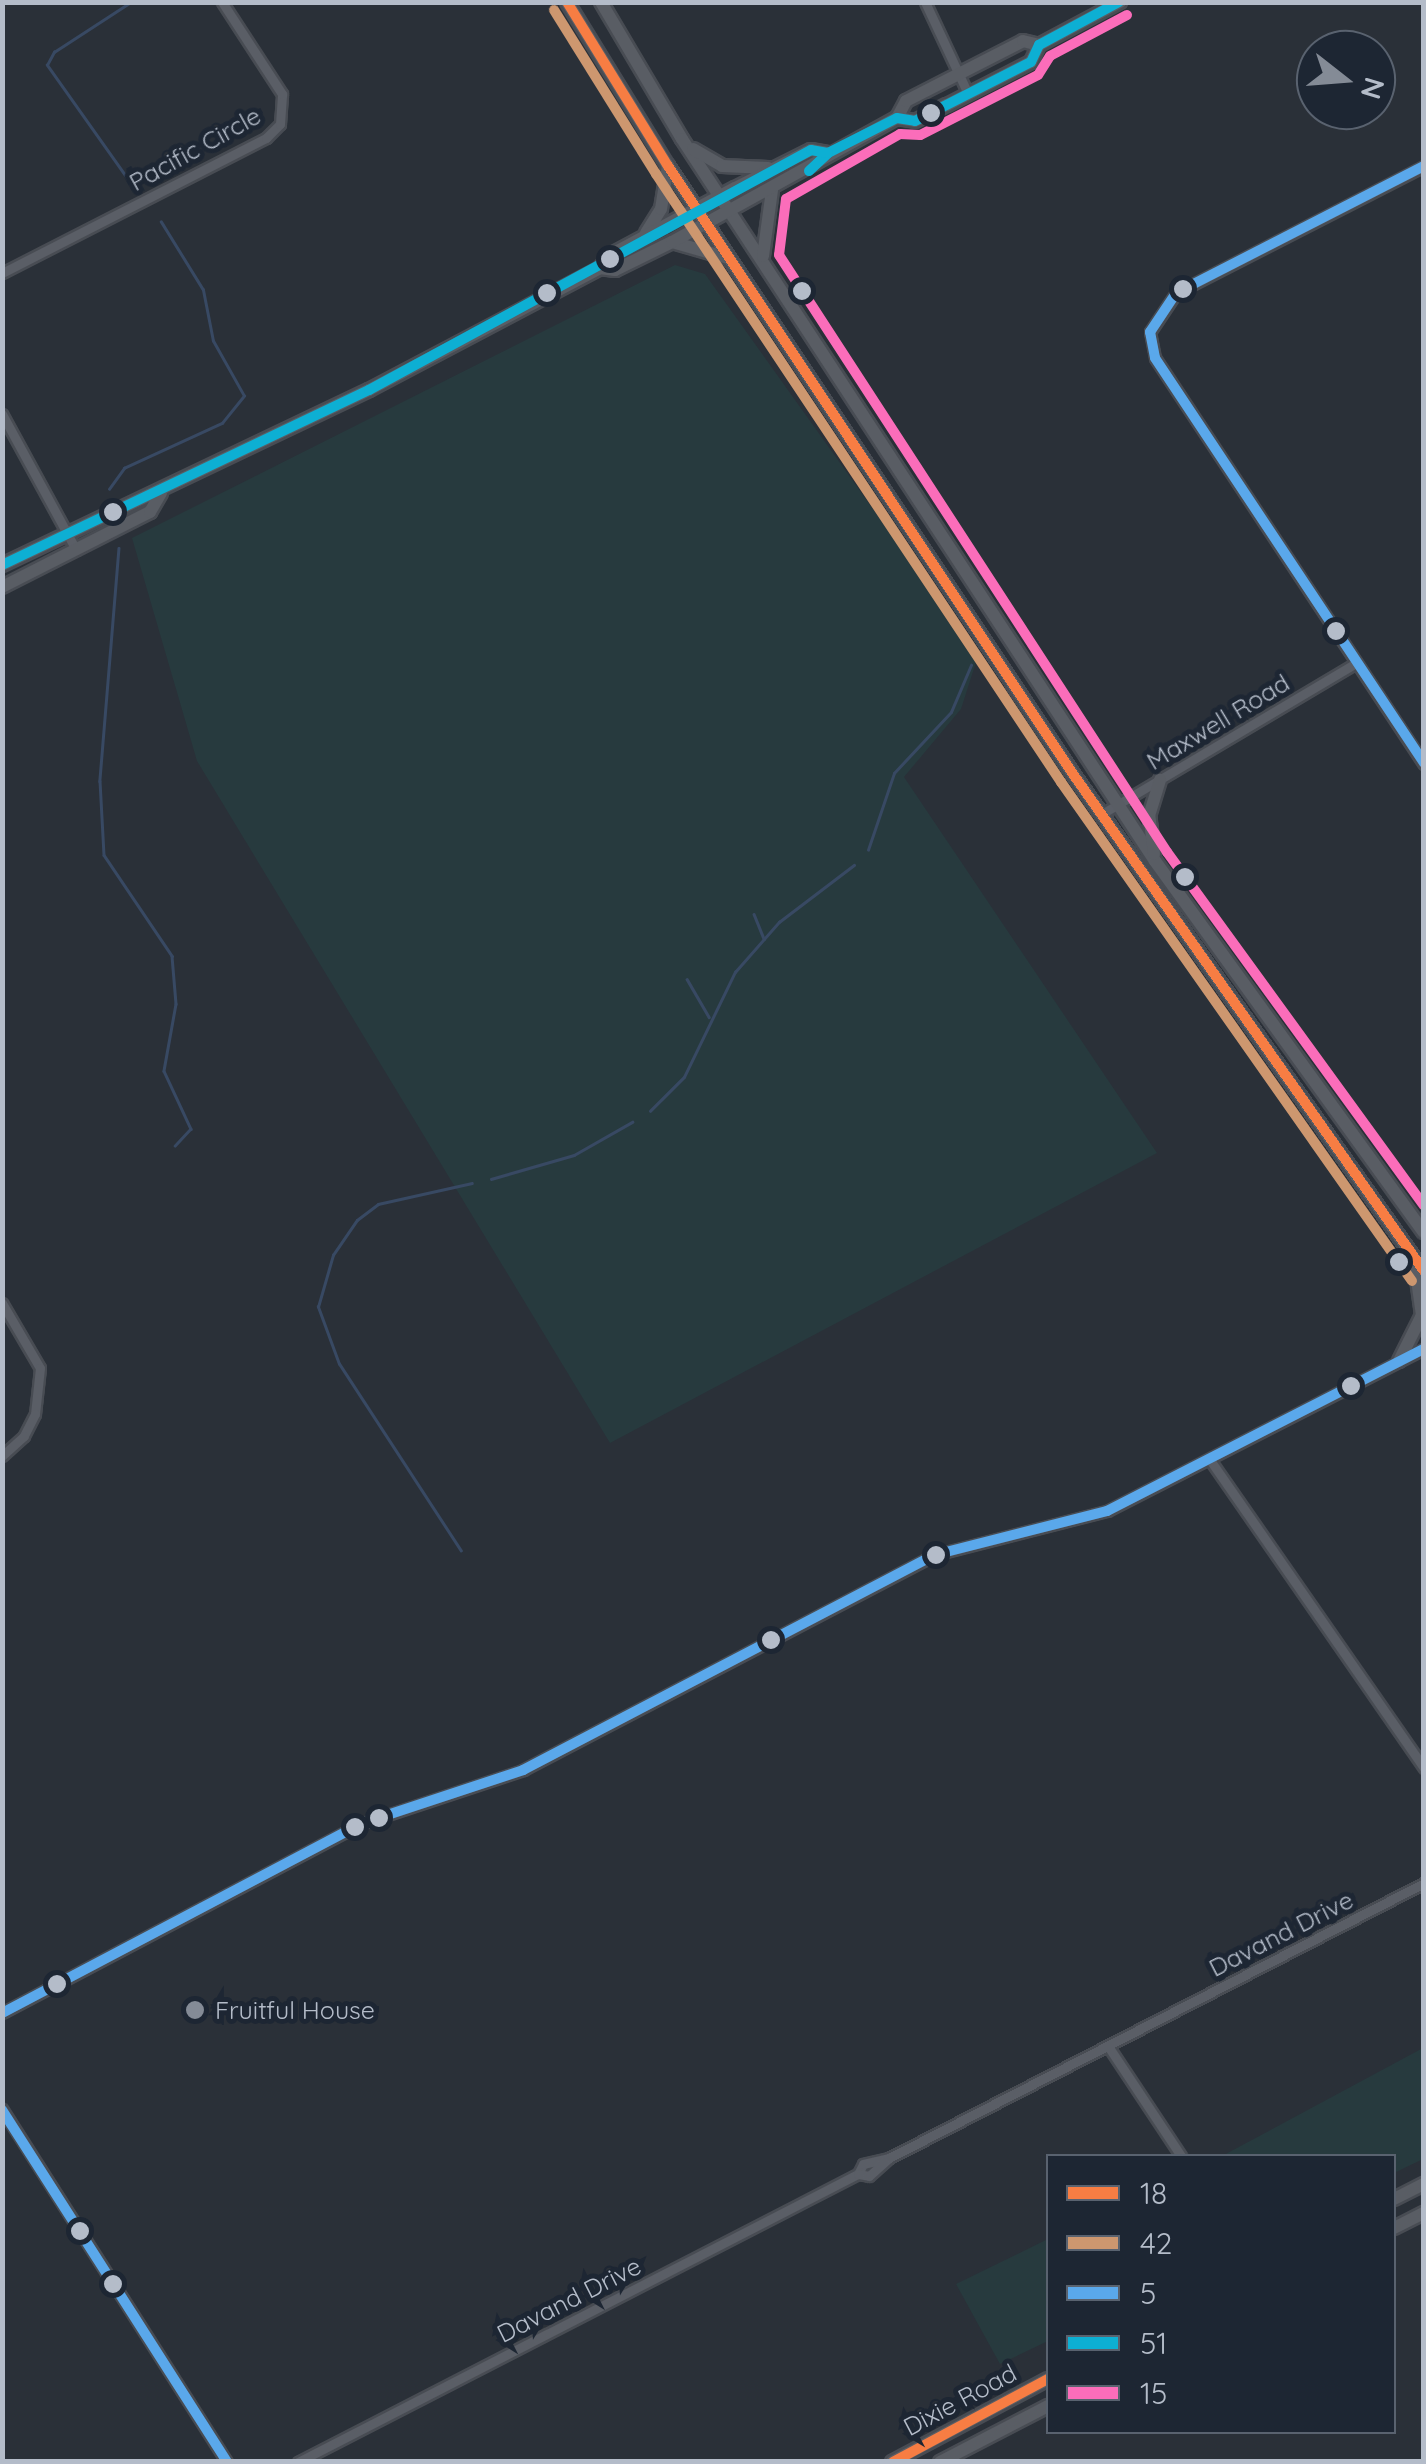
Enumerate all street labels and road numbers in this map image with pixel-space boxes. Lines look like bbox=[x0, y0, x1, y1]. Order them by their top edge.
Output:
street label: Pacific Circle bbox=[124, 101, 266, 197]
street label: Maxwell Road bbox=[1141, 668, 1295, 776]
street label: Davand Drive bbox=[1204, 1885, 1358, 1983]
street label: Davand Drive bbox=[492, 2251, 646, 2349]
street label: Dixie Road bbox=[898, 2358, 1022, 2442]

